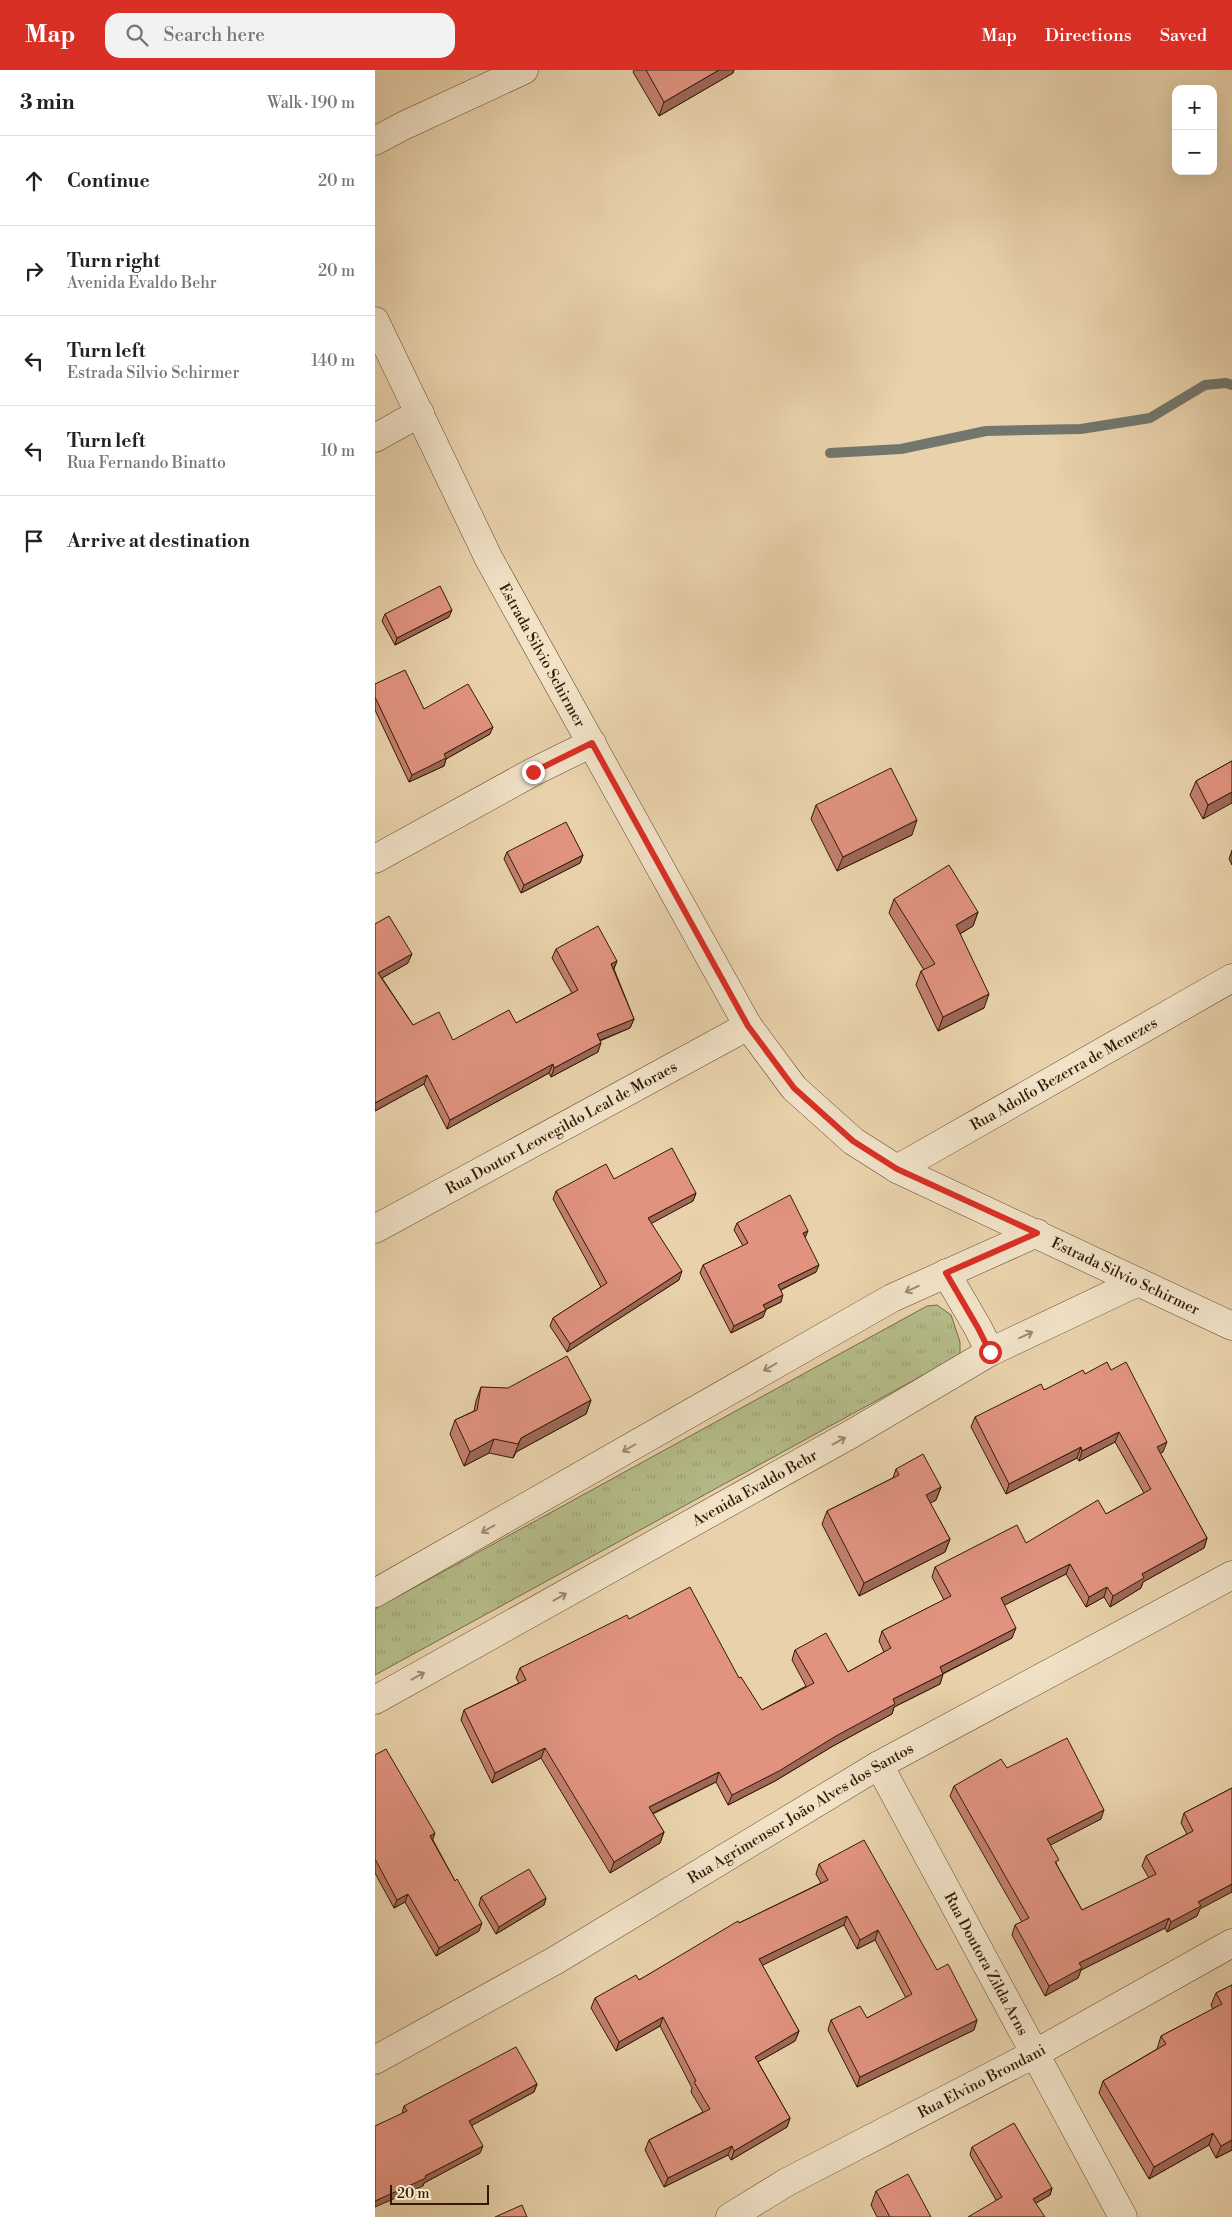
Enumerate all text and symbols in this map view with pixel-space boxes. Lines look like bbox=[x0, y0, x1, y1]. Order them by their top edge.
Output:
search box bbox=[105, 13, 455, 58]
text: Map bbox=[25, 20, 75, 50]
icon: search bbox=[123, 21, 151, 49]
text: Search here bbox=[163, 23, 265, 47]
text: Map bbox=[981, 24, 1017, 47]
text: Directions bbox=[1045, 24, 1132, 47]
text: Saved bbox=[1160, 24, 1207, 47]
map controls bbox=[1172, 85, 1217, 175]
button: + bbox=[1172, 85, 1217, 130]
text: 3 min bbox=[20, 90, 75, 116]
text: Walk · 190 m bbox=[267, 93, 355, 113]
button: − bbox=[1172, 130, 1217, 175]
icon: ahead bbox=[20, 167, 48, 195]
text: Continue bbox=[67, 169, 150, 193]
text: 20 m bbox=[318, 171, 355, 191]
text: Turn right bbox=[67, 249, 160, 273]
icon: right bbox=[20, 257, 48, 285]
text: 20 m bbox=[318, 261, 355, 281]
text: Avenida Evaldo Behr bbox=[67, 273, 217, 293]
text: Turn left bbox=[67, 339, 146, 363]
icon: left bbox=[20, 347, 48, 375]
text: 140 m bbox=[311, 351, 355, 371]
text: Estrada Silvio Schirmer bbox=[67, 363, 239, 383]
text: Turn left bbox=[67, 429, 146, 453]
icon: left bbox=[20, 437, 48, 465]
text: 10 m bbox=[321, 441, 355, 461]
text: Rua Fernando Binatto bbox=[67, 453, 226, 473]
icon: arrive bbox=[20, 527, 48, 555]
text: Arrive at destination bbox=[67, 529, 250, 553]
street label: Estrada Silvio Schirmer bbox=[495, 580, 590, 731]
route end bbox=[522, 761, 545, 784]
street label: Rua Adolfo Bezerra de Menezes bbox=[967, 1013, 1161, 1135]
street label: Rua Doutor Leovegildo Leal de Moraes bbox=[442, 1057, 680, 1198]
street label: Estrada Silvio Schirmer bbox=[1048, 1233, 1203, 1319]
one-way arrow bbox=[905, 1284, 920, 1294]
one-way arrow bbox=[1018, 1330, 1033, 1339]
route start bbox=[979, 1341, 1002, 1364]
one-way arrow bbox=[764, 1363, 778, 1373]
one-way arrow bbox=[831, 1435, 845, 1445]
one-way arrow bbox=[622, 1443, 637, 1453]
street label: Avenida Evaldo Behr bbox=[688, 1445, 821, 1531]
one-way arrow bbox=[481, 1524, 496, 1534]
one-way arrow bbox=[552, 1592, 566, 1602]
one-way arrow bbox=[410, 1671, 424, 1681]
street label: Rua Agrimensor João Alves dos Santos bbox=[684, 1739, 917, 1888]
street label: Rua Doutora Zilda Arns bbox=[940, 1889, 1033, 2039]
street label: Rua Elvino Brondani bbox=[914, 2040, 1049, 2122]
scale bar bbox=[390, 2182, 489, 2205]
text: 20 m bbox=[397, 2185, 429, 2203]

